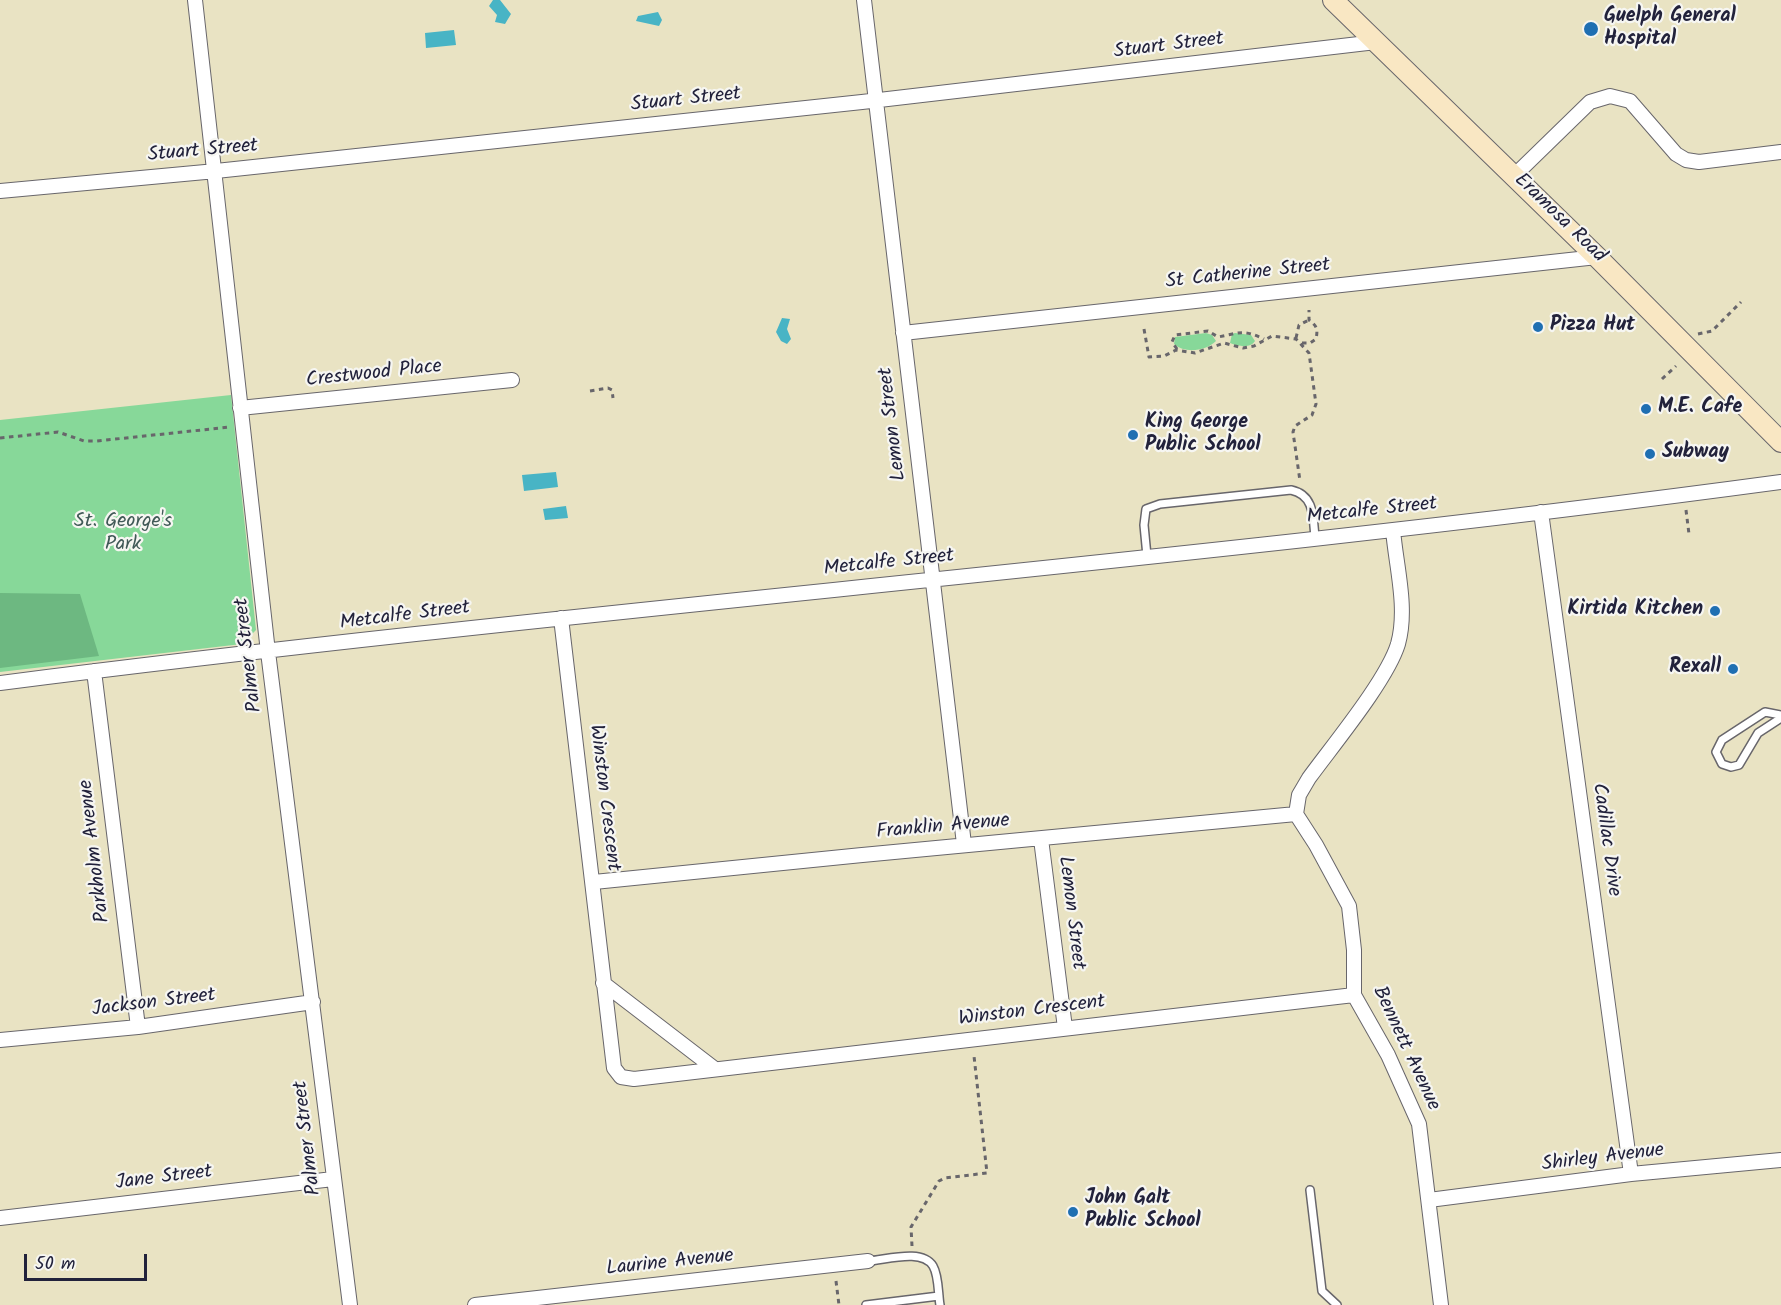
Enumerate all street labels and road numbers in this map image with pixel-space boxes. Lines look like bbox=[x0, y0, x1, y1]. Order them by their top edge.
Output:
street label: Stuart Street bbox=[1113, 28, 1225, 66]
street label: Stuart Street bbox=[630, 83, 742, 119]
street label: Stuart Street bbox=[147, 135, 259, 169]
street label: Eramosa Road bbox=[1508, 169, 1610, 269]
street label: St Catherine Street bbox=[1165, 254, 1331, 296]
street label: Crestwood Place bbox=[305, 356, 443, 394]
street label: Lemon Street bbox=[875, 366, 913, 482]
street label: Metcalfe Street bbox=[1306, 493, 1438, 531]
street label: Metcalfe Street bbox=[823, 545, 955, 583]
street label: Palmer Street bbox=[231, 596, 269, 714]
street label: Metcalfe Street bbox=[339, 597, 471, 637]
street label: Winston Crescent bbox=[582, 723, 624, 873]
street label: Parkholm Avenue bbox=[75, 778, 117, 924]
street label: Cadillac Drive bbox=[1585, 782, 1625, 898]
street label: Franklin Avenue bbox=[875, 810, 1011, 846]
street label: Lemon Street bbox=[1051, 855, 1089, 971]
street label: Bennett Avenue bbox=[1366, 983, 1444, 1115]
street label: Jackson Street bbox=[91, 985, 217, 1023]
street label: Winston Crescent bbox=[957, 991, 1107, 1033]
street label: Palmer Street bbox=[290, 1079, 328, 1197]
street label: Shirley Avenue bbox=[1541, 1140, 1665, 1178]
street label: Jane Street bbox=[114, 1161, 214, 1197]
street label: Laurine Avenue bbox=[605, 1245, 735, 1283]

